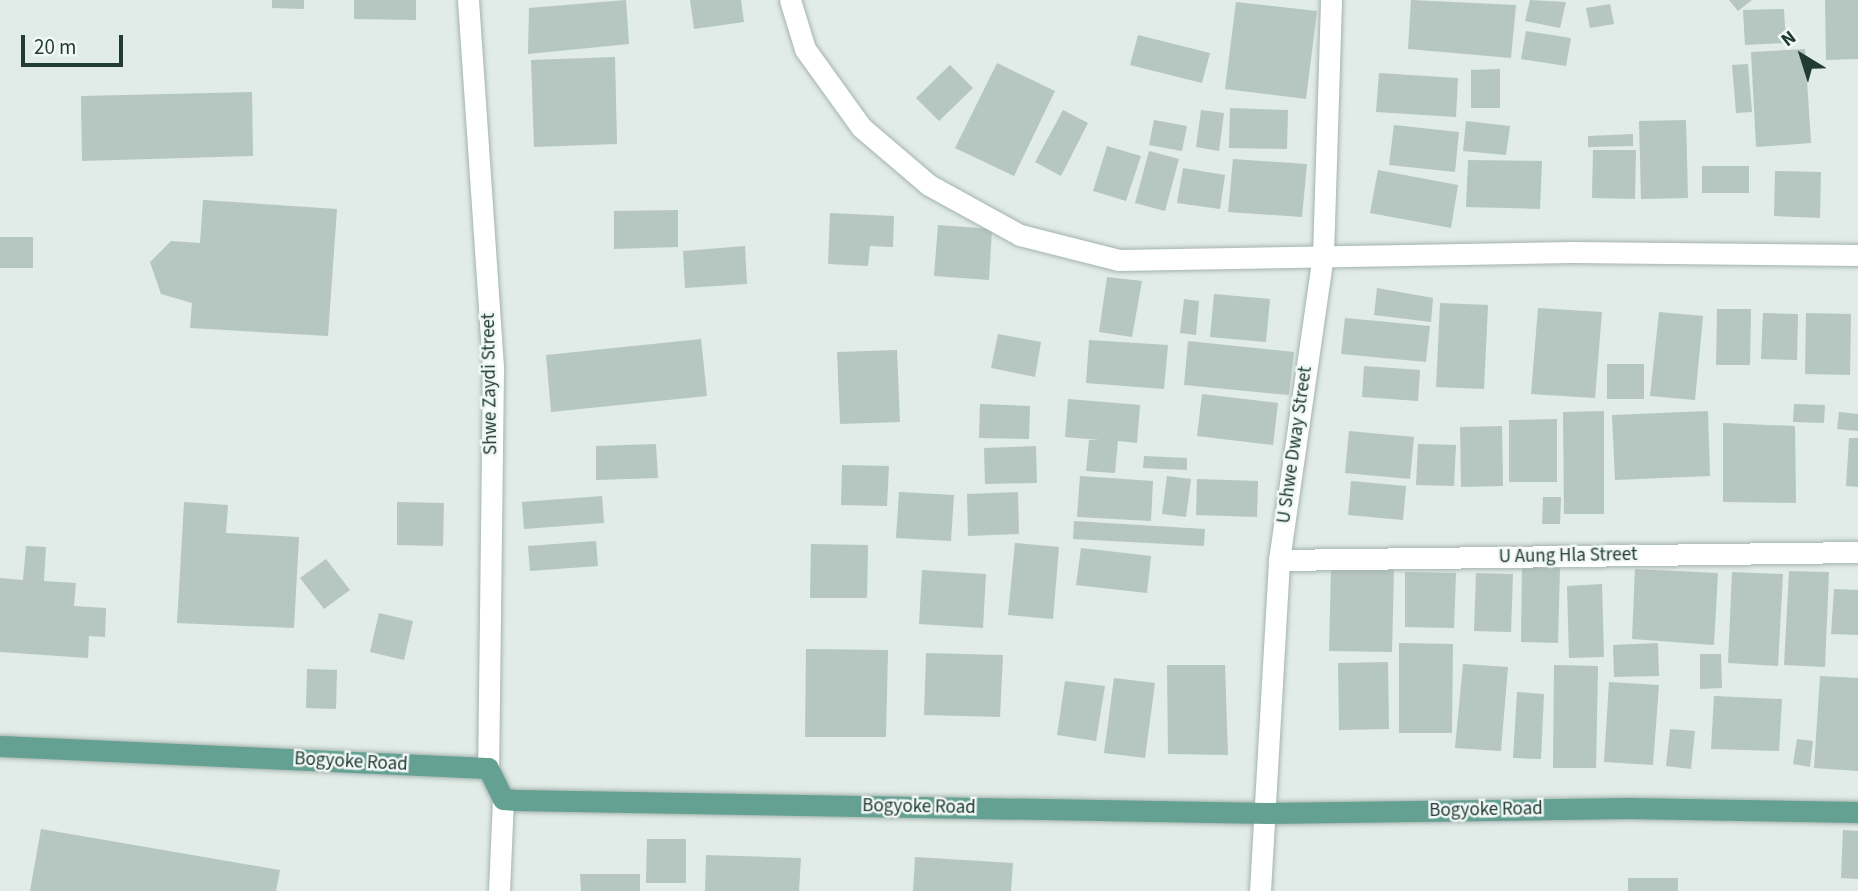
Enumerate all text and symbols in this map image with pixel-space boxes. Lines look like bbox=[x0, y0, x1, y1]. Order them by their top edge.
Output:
scale bar bbox=[24, 21, 126, 65]
north arrow bbox=[1767, 21, 1837, 91]
text: N bbox=[1775, 25, 1802, 54]
text: 20 m bbox=[34, 32, 76, 62]
street label: Shwe Zaydi Street bbox=[477, 313, 503, 455]
street label: U Shwe Dway Street bbox=[1273, 365, 1317, 525]
street label: U Aung Hla Street bbox=[1499, 543, 1637, 569]
street label: Bogyoke Road bbox=[294, 748, 408, 776]
street label: Bogyoke Road bbox=[862, 795, 976, 819]
street label: Bogyoke Road bbox=[1429, 798, 1543, 822]

